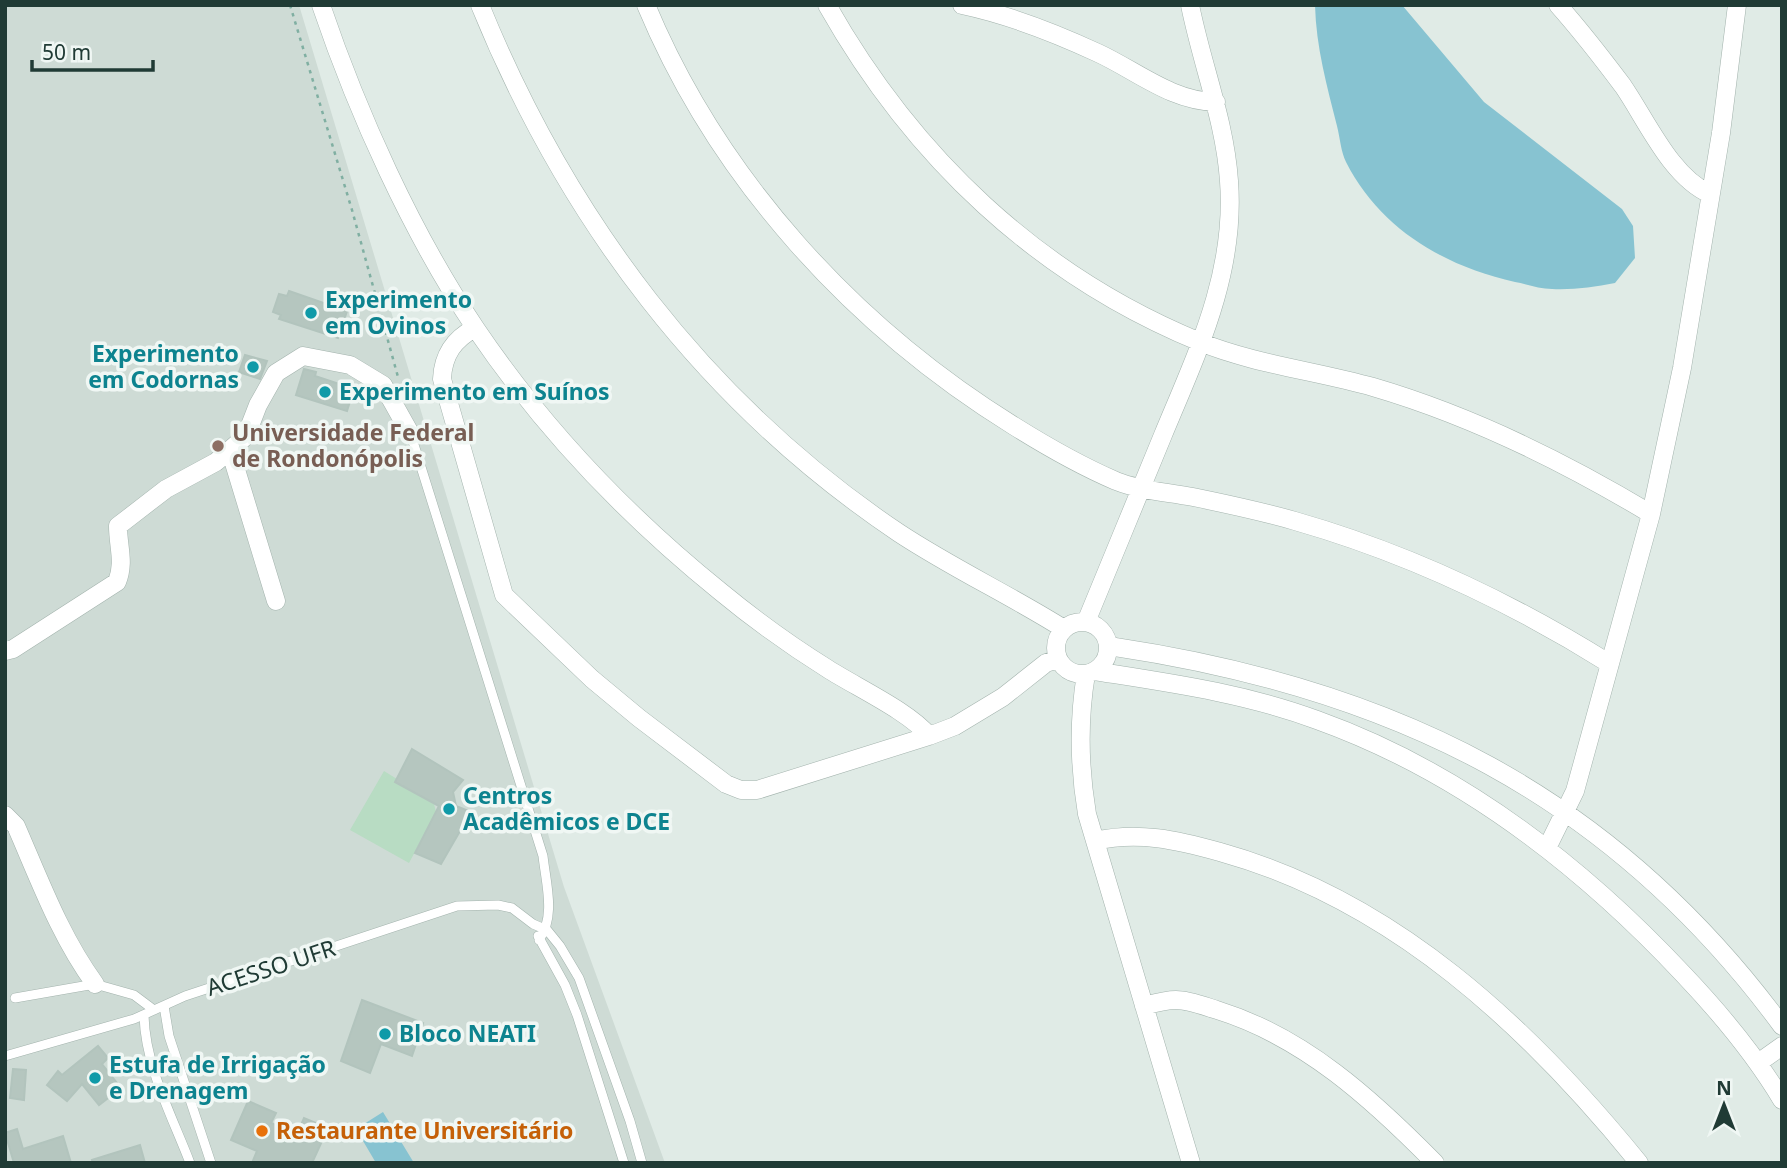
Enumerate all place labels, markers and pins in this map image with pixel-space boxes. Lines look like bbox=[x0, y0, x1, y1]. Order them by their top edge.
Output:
place label: Experimento em Ovinos bbox=[325, 283, 472, 341]
marker: Experimento em Ovinos bbox=[303, 305, 319, 321]
place label: Experimento em Codornas bbox=[88, 337, 239, 395]
marker: Experimento em Codornas bbox=[245, 359, 261, 375]
place label: Experimento em Suínos bbox=[339, 375, 610, 407]
marker: Experimento em Suínos bbox=[317, 384, 333, 400]
place label: Universidade Federal de Rondonópolis bbox=[232, 416, 474, 474]
marker: Universidade Federal de Rondonópolis bbox=[210, 438, 226, 454]
place label: Centros Acadêmicos e DCE bbox=[463, 779, 670, 837]
marker: Centros Acadêmicos e DCE bbox=[441, 801, 457, 817]
place label: Bloco NEATI bbox=[399, 1017, 536, 1049]
marker: Bloco NEATI bbox=[377, 1026, 393, 1042]
place label: Estufa de Irrigação e Drenagem bbox=[109, 1048, 326, 1106]
marker: Estufa de Irrigação e Drenagem bbox=[87, 1070, 103, 1086]
place label: Restaurante Universitário bbox=[276, 1114, 573, 1146]
marker: Restaurante Universitário bbox=[254, 1123, 270, 1139]

